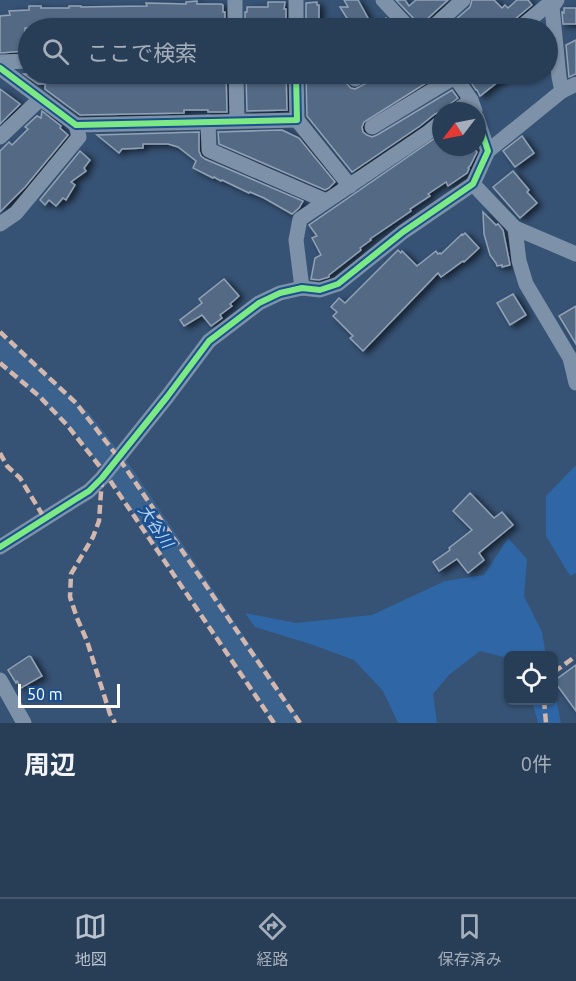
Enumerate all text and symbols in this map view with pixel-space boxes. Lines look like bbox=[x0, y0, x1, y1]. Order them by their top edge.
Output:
search box bbox=[18, 18, 558, 84]
icon: search bbox=[39, 35, 72, 68]
text: ここで検索 bbox=[87, 40, 197, 65]
north arrow bbox=[432, 102, 486, 156]
water label: 大谷川 bbox=[135, 501, 178, 553]
map controls bbox=[504, 651, 558, 705]
button: locate bbox=[504, 651, 558, 705]
scale bar bbox=[18, 681, 120, 708]
text: 50 m bbox=[27, 685, 63, 703]
text: 周辺 bbox=[24, 750, 76, 779]
text: 0件 bbox=[521, 752, 552, 775]
tab: 地図 bbox=[74, 910, 107, 970]
tab: 経路 bbox=[256, 910, 289, 970]
tab: 保存済み bbox=[438, 910, 502, 970]

